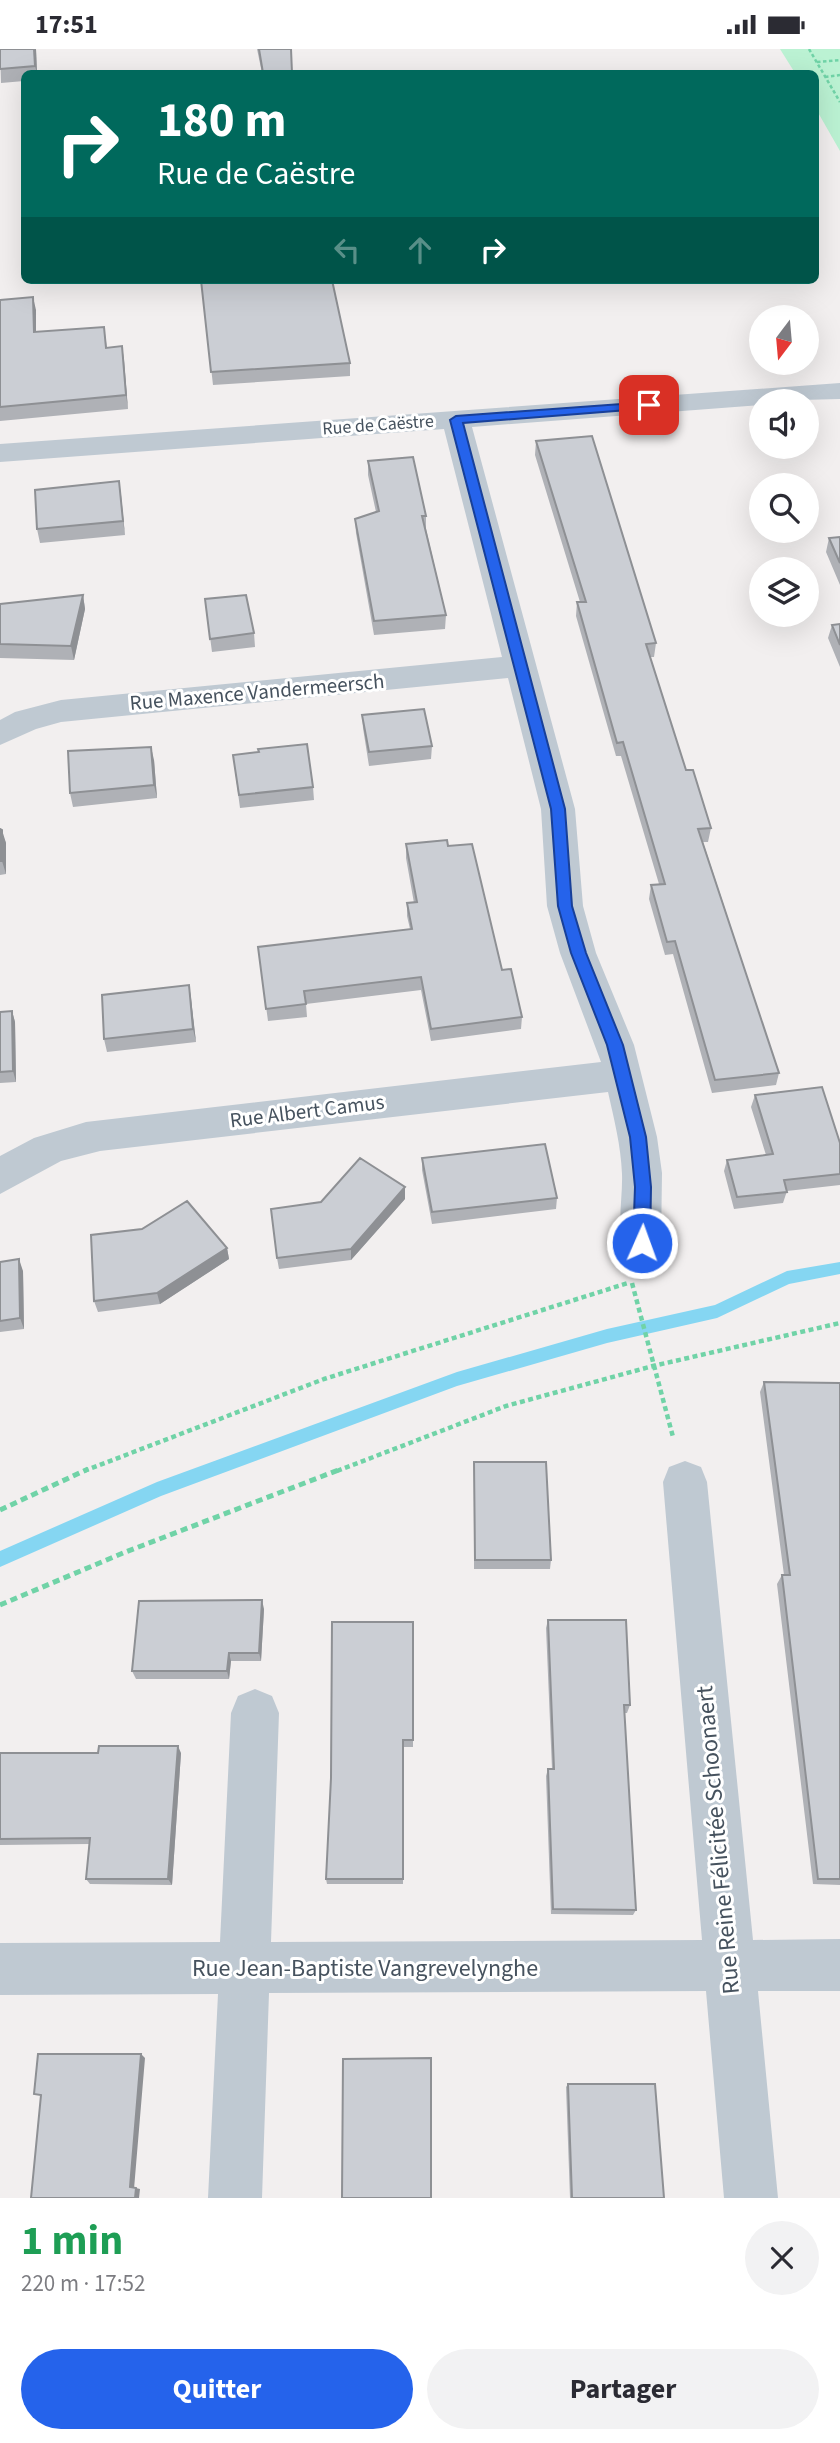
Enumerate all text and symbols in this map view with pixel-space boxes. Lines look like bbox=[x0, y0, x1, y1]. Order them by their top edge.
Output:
text: 17:51 bbox=[35, 6, 98, 43]
text: 180 m bbox=[157, 86, 286, 156]
icon: right bbox=[42, 98, 133, 189]
text: Rue de Caëstre bbox=[157, 151, 355, 197]
icon: left bbox=[328, 231, 366, 269]
icon: ahead bbox=[401, 231, 439, 269]
icon: right bbox=[474, 231, 512, 269]
north arrow bbox=[749, 305, 819, 375]
map controls bbox=[749, 305, 819, 627]
pin bbox=[619, 375, 679, 435]
icon: arrive bbox=[630, 386, 668, 424]
button: sound bbox=[749, 389, 819, 459]
street label: Rue de Caëstre bbox=[321, 409, 435, 441]
button: search bbox=[749, 473, 819, 543]
button: layers bbox=[749, 557, 819, 627]
street label: Rue Maxence Vandermeersch bbox=[128, 666, 386, 718]
street label: Rue Albert Camus bbox=[228, 1087, 386, 1135]
position arrow bbox=[605, 1206, 679, 1280]
street label: Rue Reine Félicitée Schoonaert bbox=[687, 1684, 749, 1996]
street label: Rue Jean-Baptiste Vangrevelynghe bbox=[192, 1951, 538, 1986]
text: 1 min bbox=[21, 2211, 123, 2271]
button: close bbox=[745, 2221, 819, 2295]
text: 220 m · 17:52 bbox=[21, 2267, 145, 2300]
button: Quitter bbox=[21, 2349, 413, 2429]
button: Partager bbox=[427, 2349, 819, 2429]

